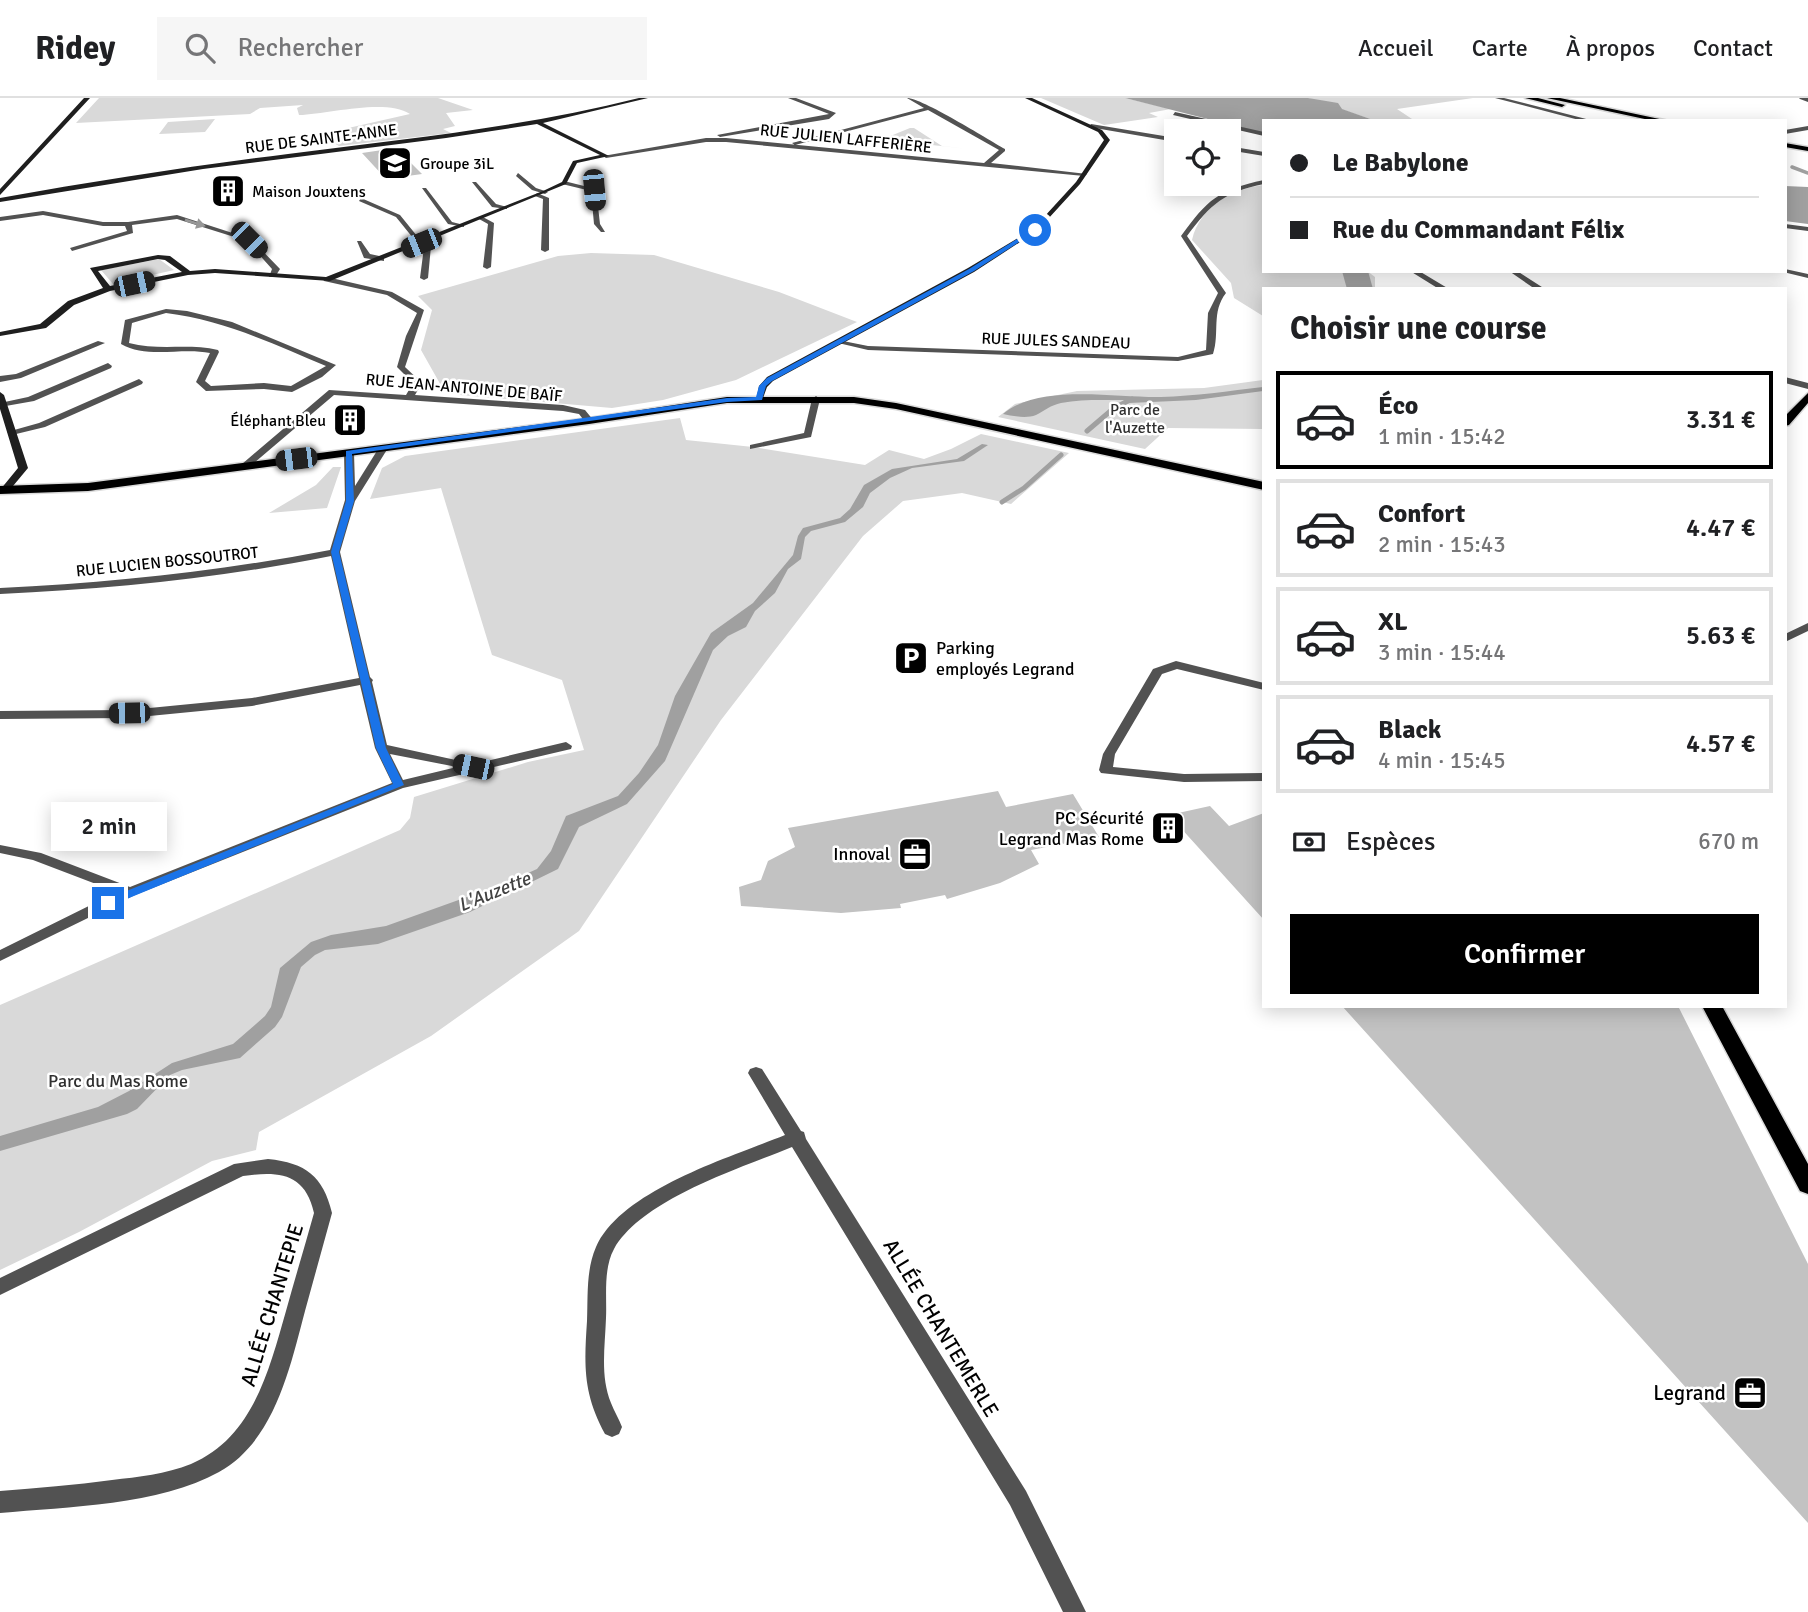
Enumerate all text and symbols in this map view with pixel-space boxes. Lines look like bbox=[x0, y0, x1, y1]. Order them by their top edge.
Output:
search box bbox=[157, 17, 647, 80]
text: Ridey bbox=[35, 28, 115, 69]
icon: search bbox=[181, 29, 219, 67]
text: Rechercher bbox=[237, 32, 363, 64]
text: Accueil bbox=[1358, 33, 1434, 63]
text: Carte bbox=[1472, 33, 1528, 63]
text: À propos bbox=[1566, 33, 1655, 63]
text: Contact bbox=[1693, 33, 1773, 63]
map controls bbox=[1164, 119, 1241, 196]
button: locate bbox=[1164, 119, 1241, 196]
street label: RUE DE SAINTE-ANNE bbox=[244, 120, 398, 158]
street label: RUE JULIEN LAFFERIÈRE bbox=[759, 120, 933, 158]
school or university icon: Groupe 3iL bbox=[376, 144, 414, 182]
text: Le Babylone bbox=[1332, 147, 1469, 179]
place label: Groupe 3iL bbox=[420, 154, 494, 174]
car bbox=[582, 168, 607, 212]
building icon: Maison Jouxtens bbox=[209, 172, 247, 210]
place label: Maison Jouxtens bbox=[252, 182, 366, 202]
route start bbox=[1019, 214, 1051, 246]
text: Rue du Commandant Félix bbox=[1332, 214, 1624, 246]
one-way arrow bbox=[184, 218, 205, 228]
car bbox=[227, 218, 272, 262]
car bbox=[398, 225, 445, 261]
car bbox=[112, 269, 157, 299]
text: Choisir une course bbox=[1290, 309, 1547, 348]
street label: RUE JULES SANDEAU bbox=[981, 328, 1131, 354]
street label: RUE JEAN-ANTOINE DE BAÏF bbox=[365, 369, 563, 407]
icon: car bbox=[1294, 389, 1357, 452]
text: Éco bbox=[1378, 390, 1418, 422]
park label: Parc de l'Auzette bbox=[1105, 400, 1165, 438]
building icon: Éléphant Bleu bbox=[331, 401, 369, 439]
text: 3.31 € bbox=[1686, 404, 1755, 436]
place label: Éléphant Bleu bbox=[230, 411, 326, 431]
text: 1 min · 15:42 bbox=[1378, 422, 1506, 451]
car bbox=[274, 446, 319, 472]
icon: car bbox=[1294, 497, 1357, 560]
text: Confort bbox=[1378, 498, 1465, 530]
text: 4.47 € bbox=[1686, 512, 1755, 544]
text: 2 min · 15:43 bbox=[1378, 530, 1506, 559]
street label: RUE LUCIEN BOSSOUTROT bbox=[75, 542, 259, 582]
icon: car bbox=[1294, 605, 1357, 668]
text: XL bbox=[1378, 606, 1408, 638]
text: 5.63 € bbox=[1686, 620, 1755, 652]
place label: Parking employés Legrand bbox=[936, 637, 1075, 680]
text: 3 min · 15:44 bbox=[1378, 638, 1506, 667]
parking icon: Parking employés Legrand bbox=[892, 639, 930, 677]
car bbox=[108, 702, 151, 724]
icon: car bbox=[1294, 713, 1357, 776]
text: Black bbox=[1378, 714, 1441, 746]
text: 4.57 € bbox=[1686, 728, 1755, 760]
text: 4 min · 15:45 bbox=[1378, 746, 1506, 775]
car bbox=[451, 752, 496, 782]
callout: 2 min bbox=[50, 802, 166, 850]
place label: PC Sécurité Legrand Mas Rome bbox=[999, 807, 1144, 850]
building icon: PC Sécurité Legrand Mas Rome bbox=[1149, 809, 1187, 847]
text: 2 min bbox=[81, 812, 137, 841]
icon: cash bbox=[1290, 823, 1328, 861]
text: Espèces bbox=[1346, 826, 1435, 858]
text: 670 m bbox=[1698, 827, 1759, 856]
office icon: Innoval bbox=[896, 835, 934, 873]
place label: Innoval bbox=[833, 843, 890, 865]
water label: L'Auzette bbox=[455, 866, 535, 917]
route end bbox=[92, 887, 124, 919]
button: Confirmer bbox=[1290, 914, 1759, 994]
park label: Parc du Mas Rome bbox=[48, 1070, 188, 1092]
street label: ALLÉE CHANTEPIE bbox=[235, 1220, 309, 1390]
street label: ALLÉE CHANTEMERLE bbox=[878, 1234, 1004, 1422]
office icon: Legrand bbox=[1731, 1374, 1769, 1412]
place label: Legrand bbox=[1653, 1380, 1726, 1406]

